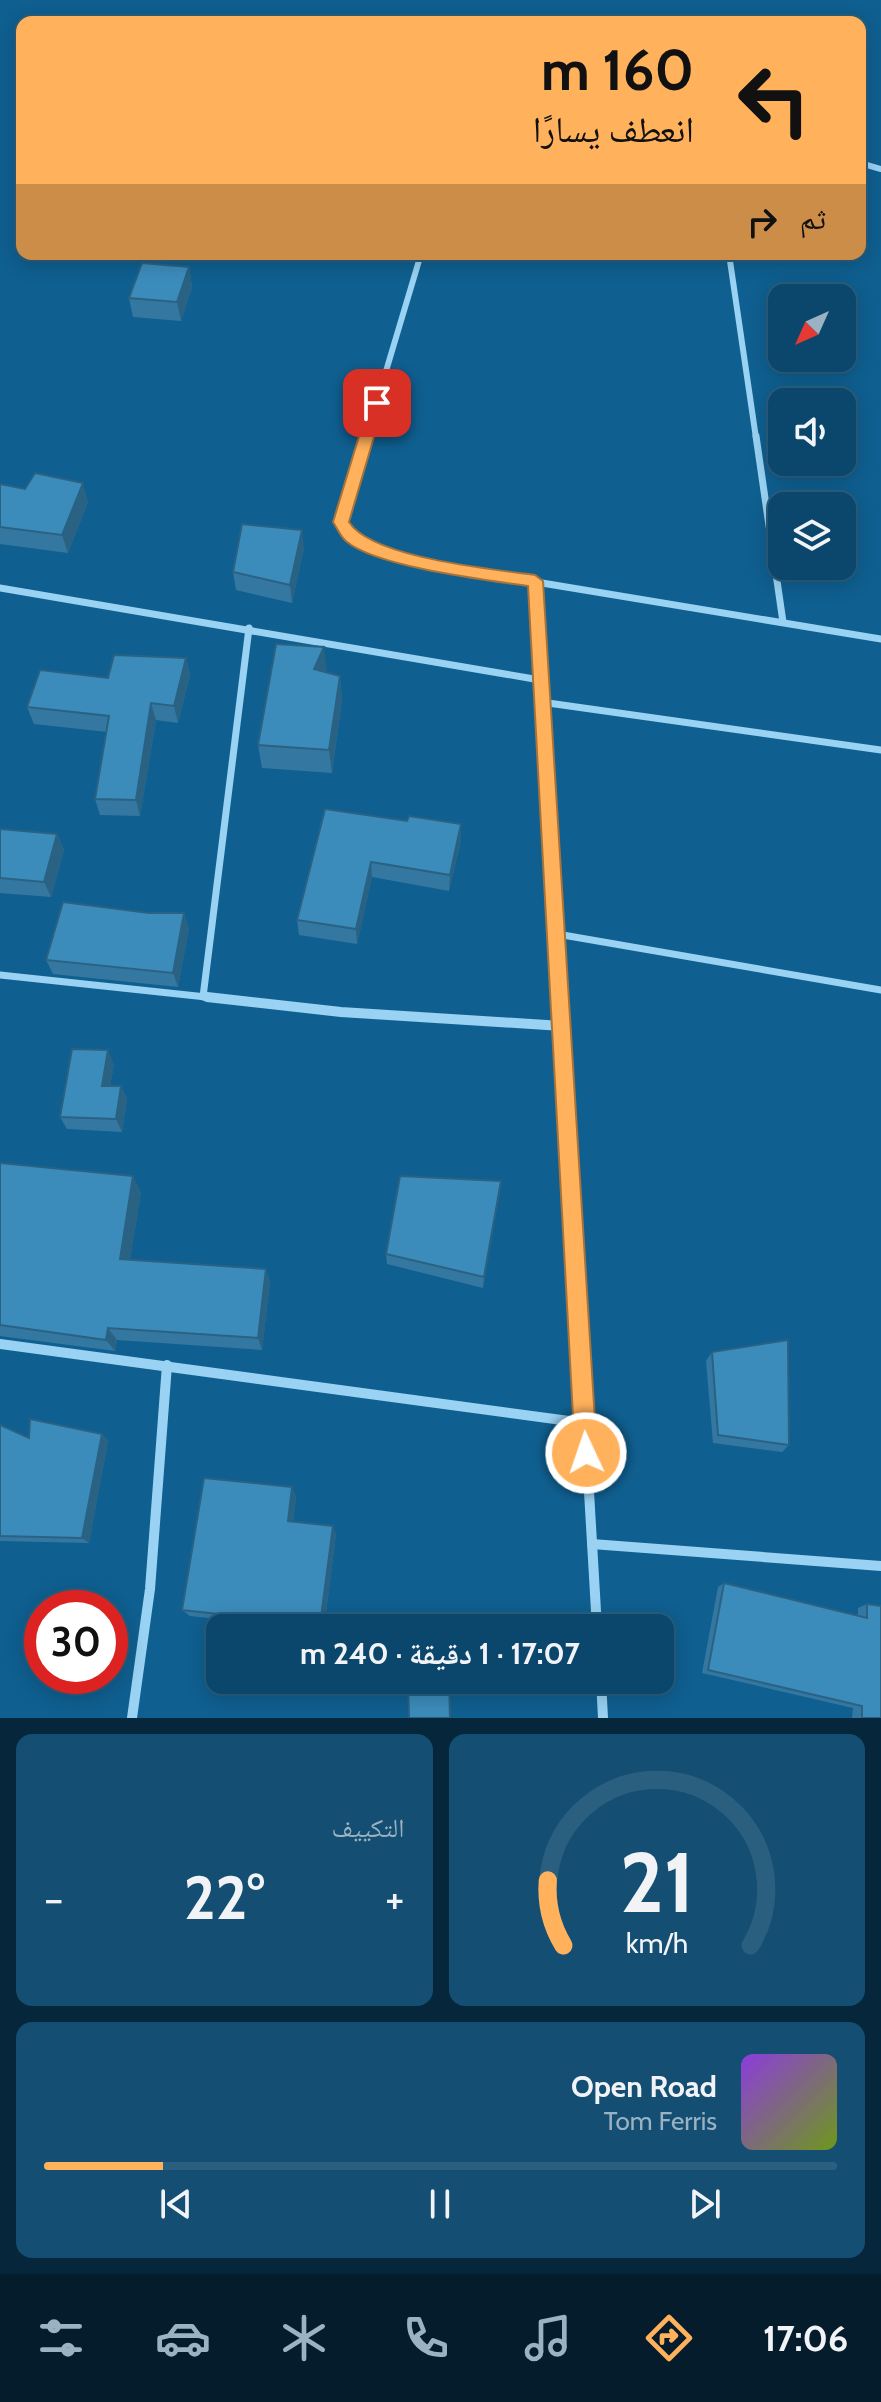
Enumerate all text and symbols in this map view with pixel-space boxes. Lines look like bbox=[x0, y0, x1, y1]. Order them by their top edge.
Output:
text: 160 m bbox=[541, 36, 694, 104]
icon: left bbox=[722, 48, 826, 152]
text: انعطف يسارًا bbox=[533, 107, 694, 151]
icon: right bbox=[740, 200, 784, 244]
text: ثم bbox=[800, 200, 826, 237]
north arrow bbox=[768, 284, 856, 372]
map controls bbox=[768, 284, 856, 580]
pin bbox=[343, 369, 411, 437]
icon: arrive bbox=[355, 381, 399, 425]
button: sound bbox=[768, 388, 856, 476]
button: layers bbox=[768, 492, 856, 580]
position arrow bbox=[544, 1411, 628, 1495]
speed limit sign: 30 bbox=[24, 1590, 128, 1694]
text: 17:07 · 1 دقيقة · 240 m bbox=[300, 1635, 580, 1672]
text: التكييف bbox=[332, 1812, 405, 1844]
text: 21 bbox=[619, 1832, 694, 1933]
text: 22° bbox=[184, 1861, 265, 1934]
text: − bbox=[44, 1872, 63, 1925]
text: + bbox=[385, 1872, 404, 1925]
text: km/h bbox=[625, 1925, 688, 1960]
text: Open Road bbox=[571, 2068, 717, 2105]
text: Tom Ferris bbox=[604, 2105, 717, 2137]
icon: previous bbox=[154, 2182, 198, 2226]
icon: pause bbox=[418, 2182, 462, 2226]
icon: next bbox=[683, 2182, 727, 2226]
icon: filters bbox=[33, 2310, 89, 2366]
icon: car bbox=[155, 2310, 211, 2366]
icon: climate bbox=[276, 2310, 332, 2366]
icon: phone bbox=[398, 2310, 454, 2366]
icon: music bbox=[520, 2310, 576, 2366]
icon: directions bbox=[641, 2310, 697, 2366]
text: 17:06 bbox=[763, 2316, 848, 2360]

